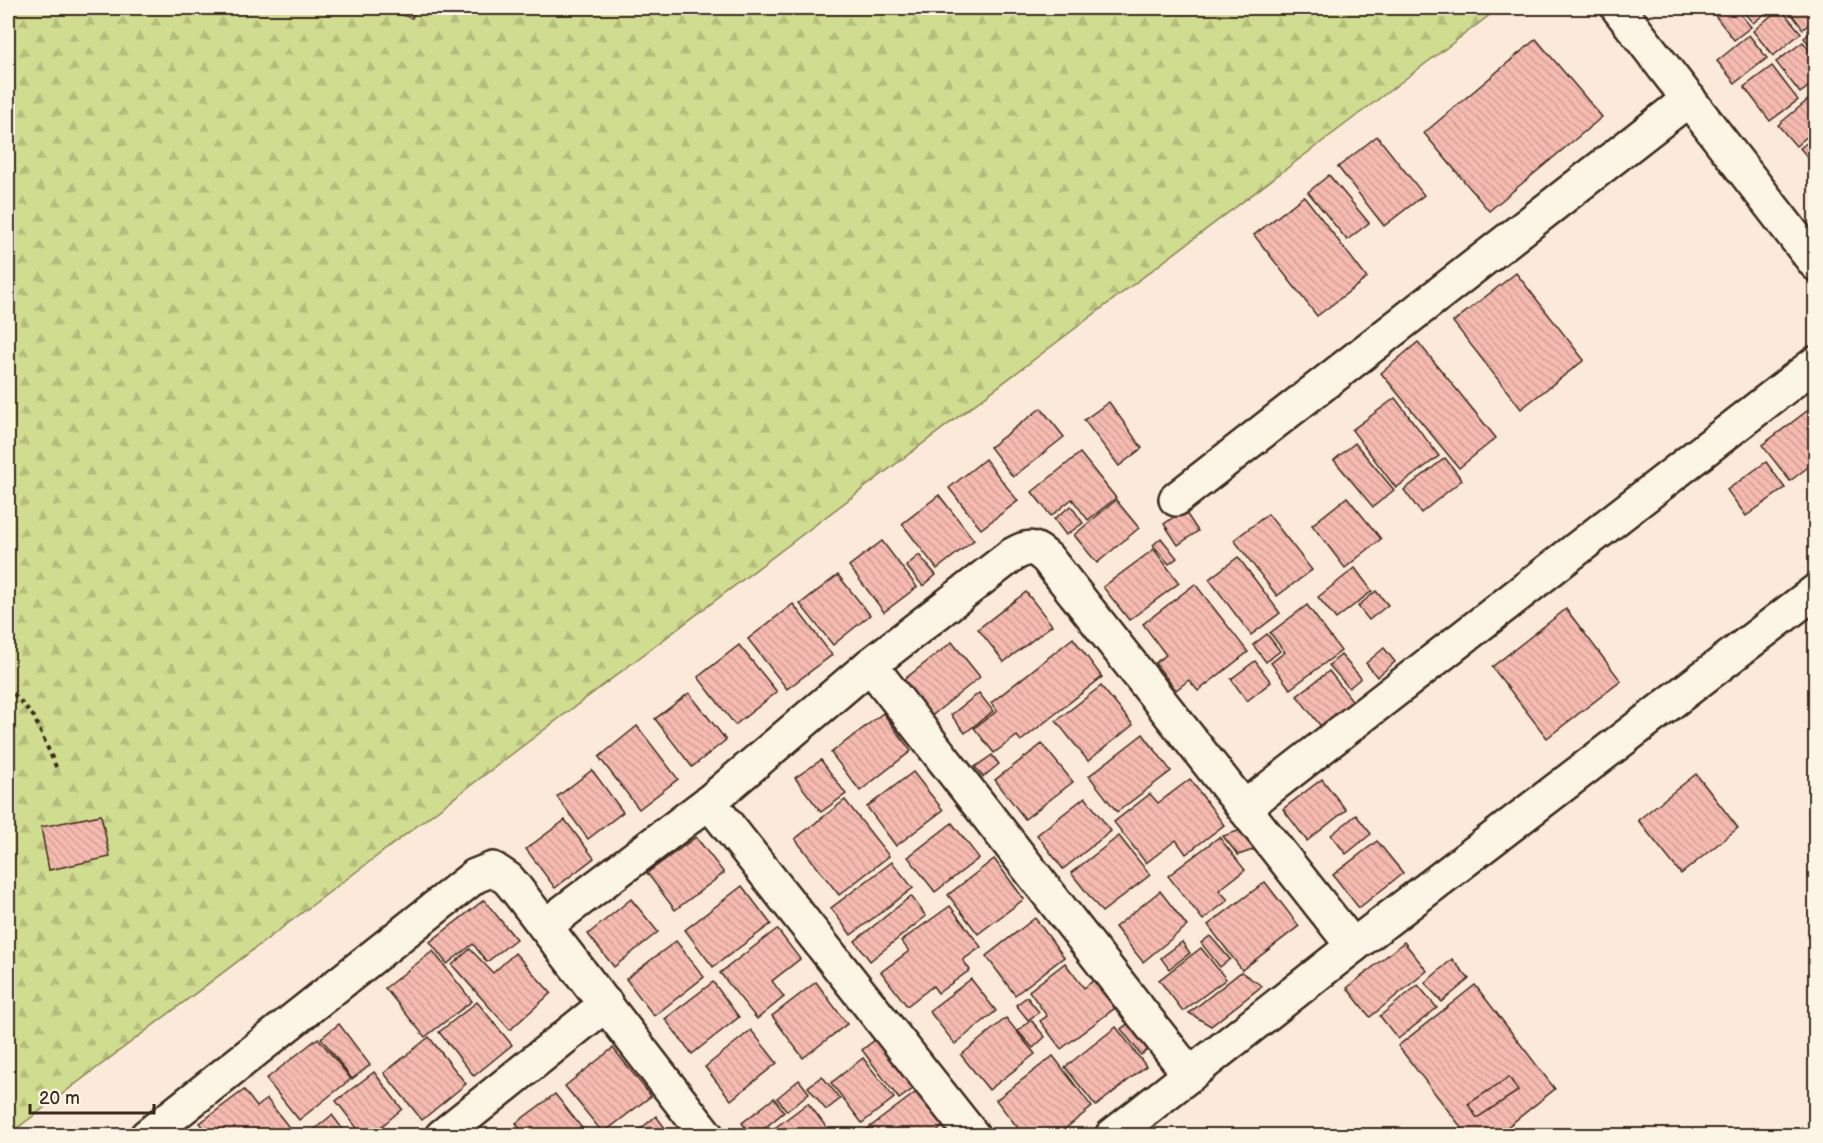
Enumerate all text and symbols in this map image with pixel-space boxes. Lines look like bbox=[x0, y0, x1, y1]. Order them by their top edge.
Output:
scale bar bbox=[30, 1077, 154, 1115]
text: 20 m bbox=[39, 1088, 80, 1109]

